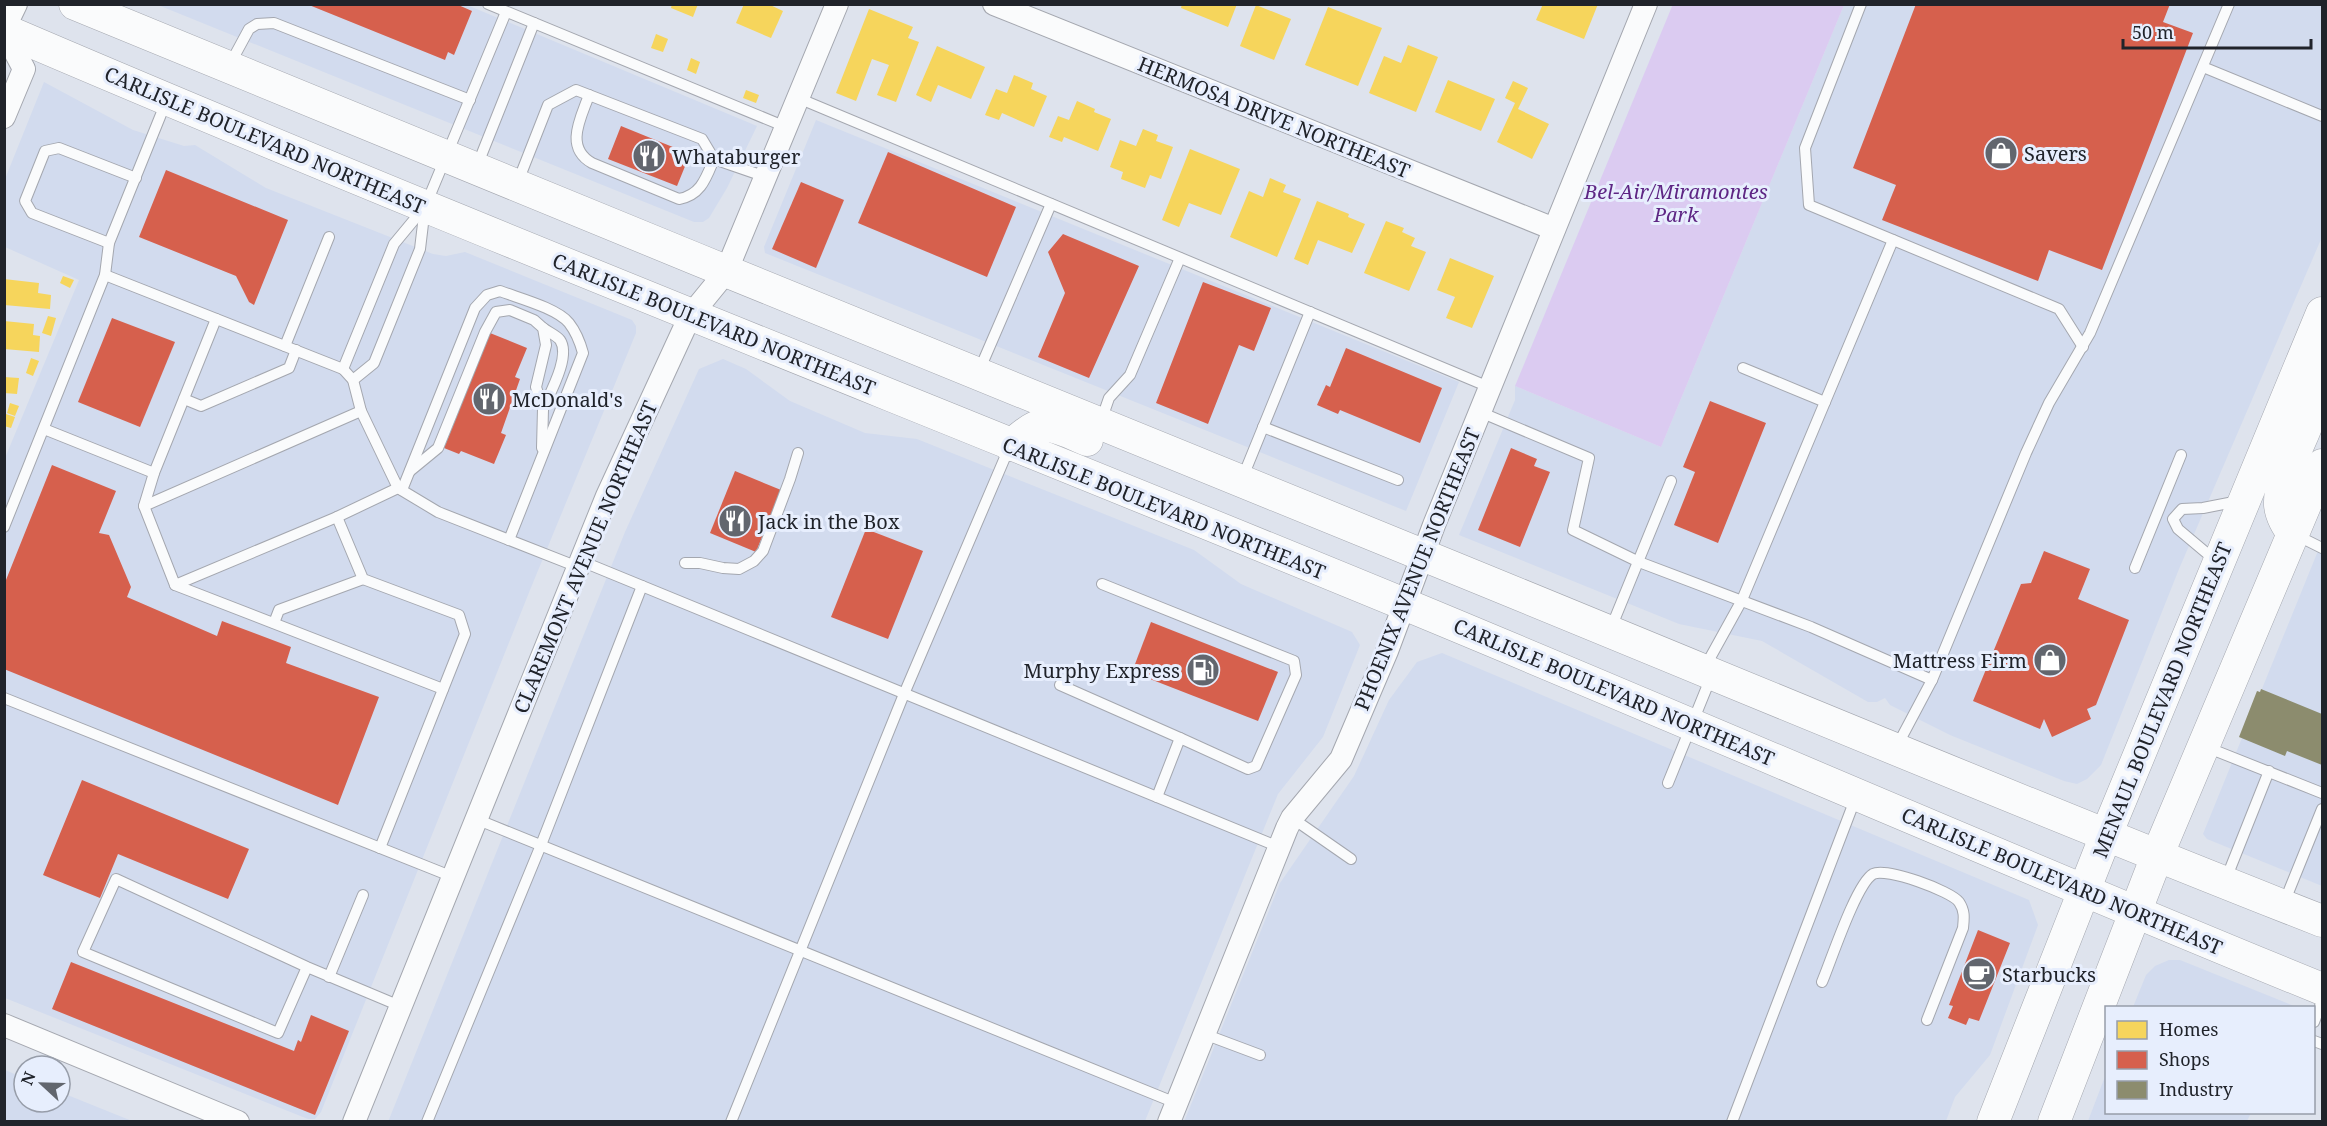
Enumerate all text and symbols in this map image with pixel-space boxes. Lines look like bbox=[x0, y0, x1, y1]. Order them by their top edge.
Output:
scale bar bbox=[2123, 12, 2310, 50]
text: 50 m bbox=[2132, 20, 2174, 44]
street label: HERMOSA DRIVE NORTHEAST bbox=[1134, 50, 1414, 184]
street label: CARLISLE BOULEVARD NORTHEAST bbox=[100, 60, 430, 220]
shop icon: Savers bbox=[1983, 135, 2019, 171]
restaurant icon: Whataburger bbox=[631, 138, 667, 174]
place label: Savers bbox=[2024, 140, 2087, 167]
place label: Whataburger bbox=[672, 143, 801, 170]
park label: Bel-Air/Miramontes Park bbox=[1583, 178, 1768, 228]
street label: CARLISLE BOULEVARD NORTHEAST bbox=[548, 247, 880, 401]
restaurant icon: McDonald's bbox=[471, 381, 507, 417]
place label: McDonald's bbox=[512, 386, 623, 413]
street label: CLAREMONT AVENUE NORTHEAST bbox=[507, 397, 663, 717]
street label: PHOENIX AVENUE NORTHEAST bbox=[1348, 424, 1486, 714]
street label: CARLISLE BOULEVARD NORTHEAST bbox=[998, 431, 1330, 585]
restaurant icon: Jack in the Box bbox=[717, 503, 753, 539]
place label: Jack in the Box bbox=[757, 508, 900, 535]
street label: MENAUL BOULEVARD NORTHEAST bbox=[2086, 538, 2238, 862]
street label: CARLISLE BOULEVARD NORTHEAST bbox=[1449, 612, 1779, 772]
shop icon: Mattress Firm bbox=[2032, 642, 2068, 678]
place label: Mattress Firm bbox=[1893, 647, 2027, 674]
fuel station icon: Murphy Express bbox=[1185, 652, 1221, 688]
place label: Murphy Express bbox=[1024, 657, 1180, 684]
street label: CARLISLE BOULEVARD NORTHEAST bbox=[1897, 801, 2227, 961]
cafe icon: Starbucks bbox=[1961, 956, 1997, 992]
place label: Starbucks bbox=[2002, 961, 2096, 988]
legend bbox=[2105, 1006, 2315, 1114]
text: Homes bbox=[2159, 1017, 2218, 1041]
text: Shops bbox=[2159, 1047, 2210, 1071]
north arrow bbox=[12, 1054, 72, 1114]
text: N bbox=[16, 1068, 41, 1088]
text: Industry bbox=[2159, 1077, 2234, 1101]

